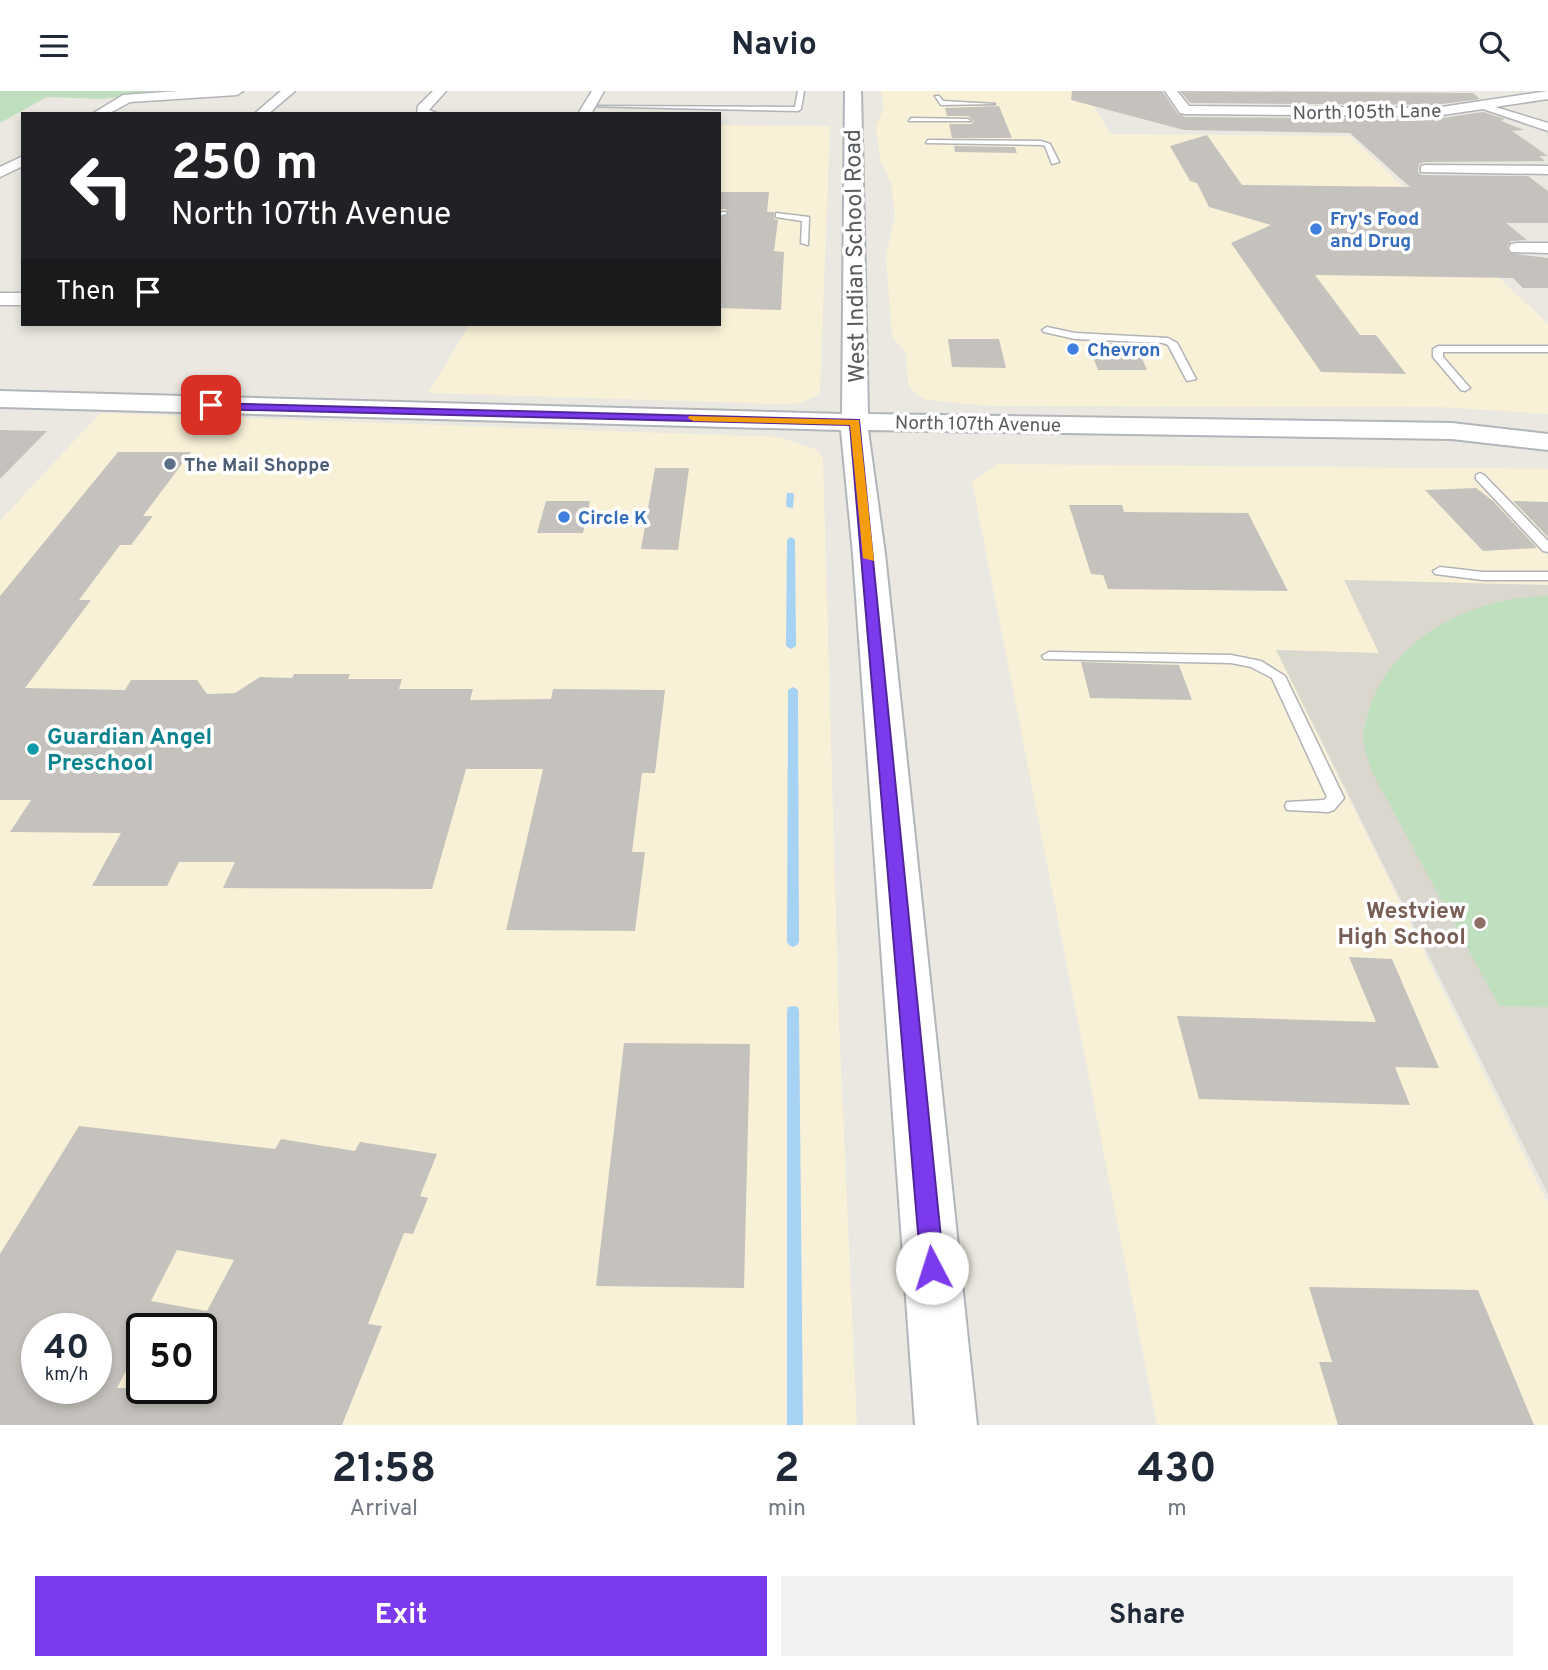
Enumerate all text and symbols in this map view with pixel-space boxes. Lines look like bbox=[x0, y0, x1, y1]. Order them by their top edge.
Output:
text: Navio bbox=[731, 26, 817, 66]
icon: menu bbox=[35, 27, 73, 65]
icon: search bbox=[1475, 27, 1513, 65]
street label: North 105th Lane bbox=[1292, 100, 1442, 126]
street label: West Indian School Road bbox=[840, 129, 873, 383]
text: 250 m bbox=[171, 135, 318, 197]
icon: left bbox=[56, 140, 147, 231]
text: North 107th Avenue bbox=[171, 196, 451, 236]
place label: Fry's Food and Drug bbox=[1330, 208, 1419, 254]
marker: Fry's Food and Drug bbox=[1308, 221, 1324, 237]
icon: arrive bbox=[129, 273, 167, 311]
text: Then bbox=[56, 276, 115, 309]
place label: Chevron bbox=[1087, 339, 1161, 363]
marker: Chevron bbox=[1065, 341, 1081, 357]
pin bbox=[181, 375, 241, 435]
icon: arrive bbox=[192, 386, 230, 424]
street label: North 107th Avenue bbox=[895, 412, 1061, 438]
place label: The Mail Shoppe bbox=[184, 454, 330, 478]
marker: The Mail Shoppe bbox=[162, 456, 178, 472]
place label: Circle K bbox=[578, 507, 648, 531]
marker: Circle K bbox=[556, 509, 572, 525]
place label: Guardian Angel Preschool bbox=[47, 724, 212, 779]
marker: Guardian Angel Preschool bbox=[25, 741, 41, 757]
place label: Westview High School bbox=[1337, 898, 1466, 953]
marker: Westview High School bbox=[1472, 915, 1488, 931]
position arrow bbox=[895, 1231, 969, 1305]
speed limit sign: 50 bbox=[126, 1313, 217, 1404]
text: 40 bbox=[44, 1327, 89, 1371]
text: km/h bbox=[45, 1364, 88, 1387]
text: 21:58 bbox=[331, 1444, 436, 1497]
text: 2 bbox=[774, 1444, 800, 1497]
text: 430 bbox=[1137, 1444, 1217, 1497]
text: Arrival bbox=[350, 1495, 418, 1524]
text: min bbox=[768, 1495, 806, 1524]
text: m bbox=[1167, 1495, 1187, 1524]
button: Exit bbox=[35, 1576, 767, 1656]
button: Share bbox=[781, 1576, 1513, 1656]

